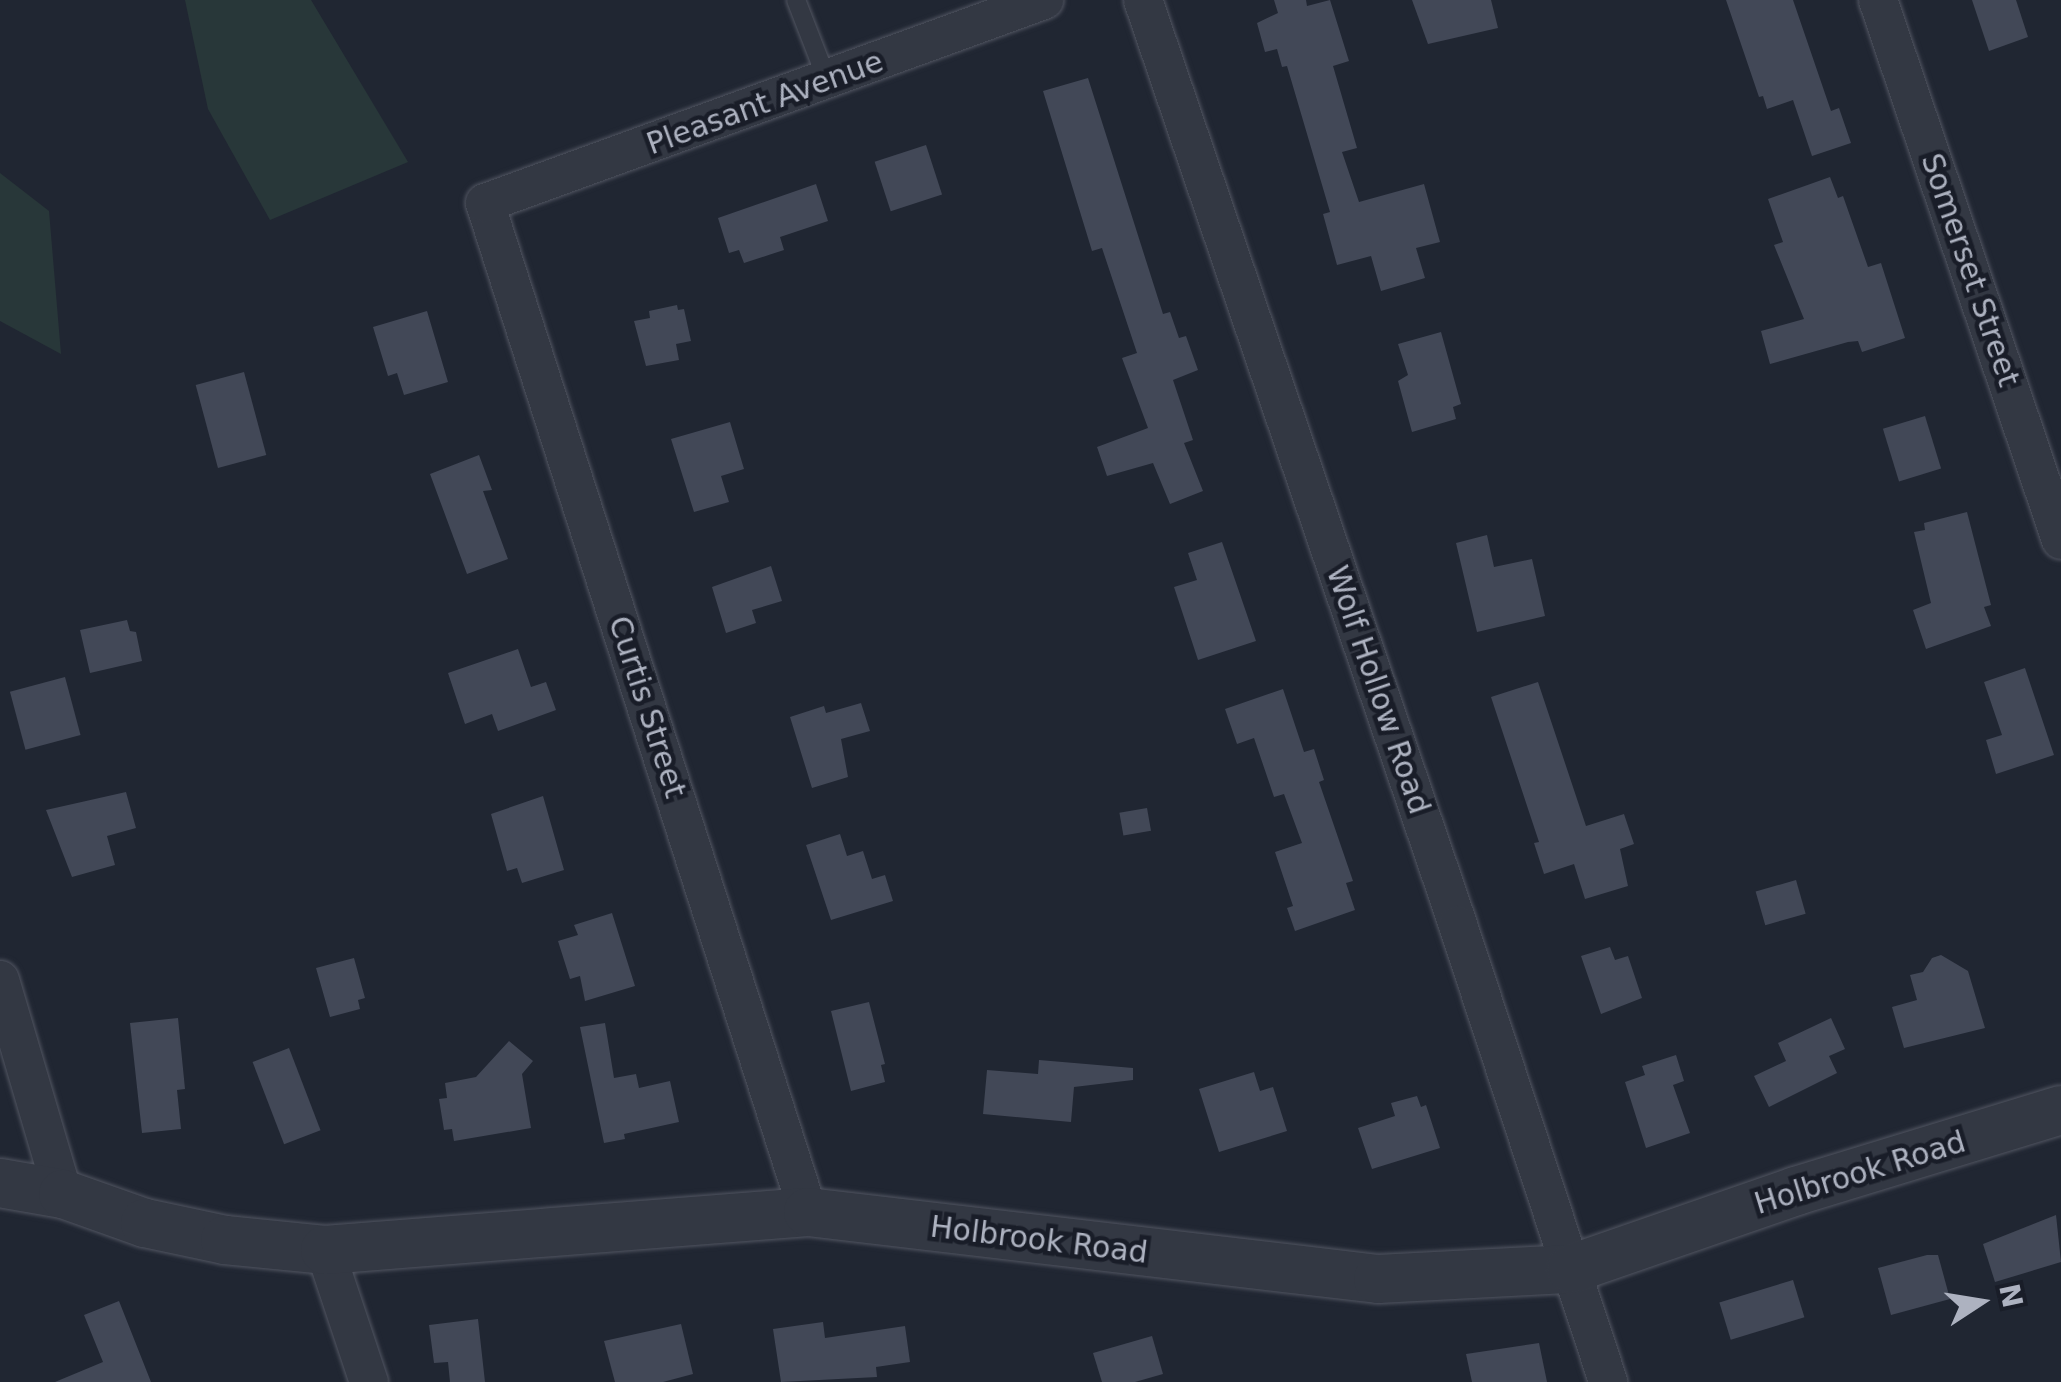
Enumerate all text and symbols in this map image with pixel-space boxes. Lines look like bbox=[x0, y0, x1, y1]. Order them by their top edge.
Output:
street label: Pleasant Avenue bbox=[642, 43, 888, 163]
street label: Somerset Street bbox=[1913, 149, 2027, 391]
street label: Wolf Hollow Road bbox=[1319, 561, 1437, 819]
street label: Curtis Street bbox=[601, 612, 693, 802]
street label: Holbrook Road bbox=[1750, 1124, 1970, 1222]
street label: Holbrook Road bbox=[928, 1209, 1150, 1271]
north arrow bbox=[1931, 1252, 2031, 1352]
text: N bbox=[1992, 1281, 2029, 1311]

